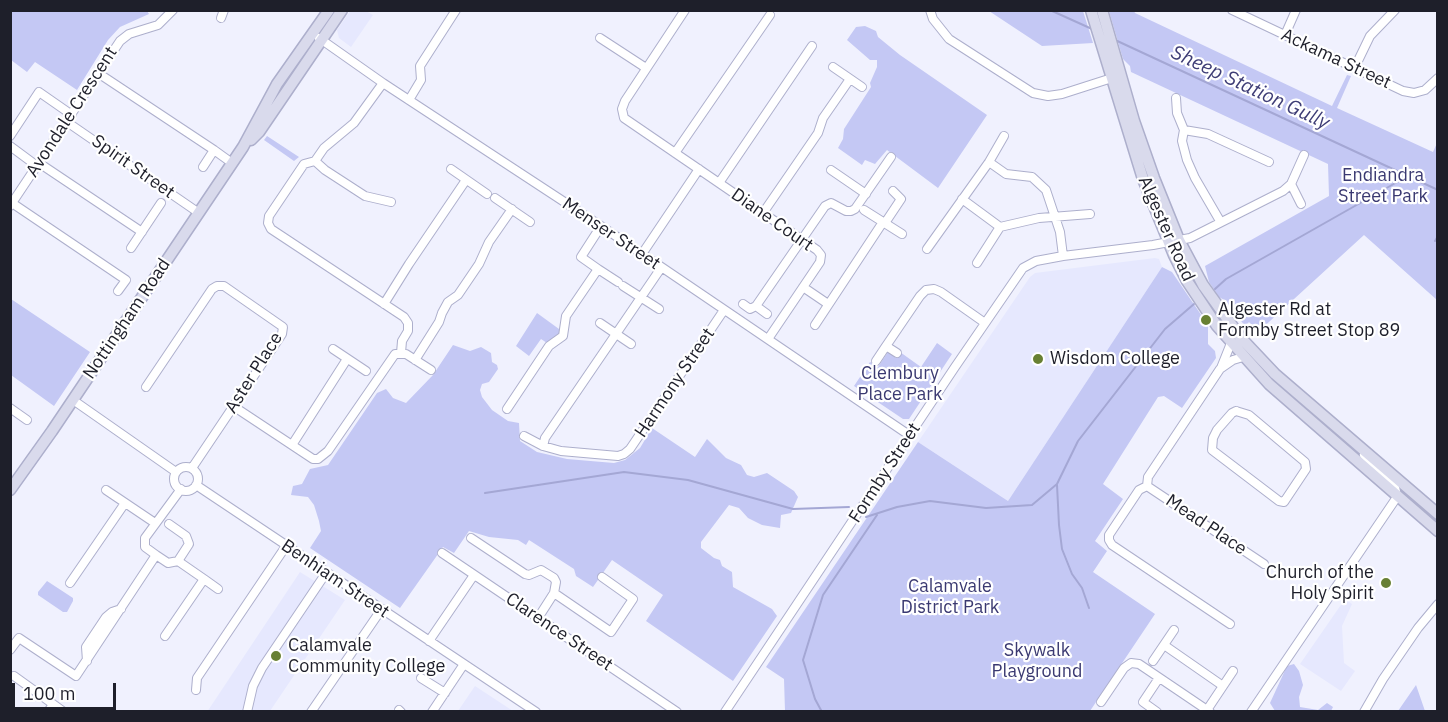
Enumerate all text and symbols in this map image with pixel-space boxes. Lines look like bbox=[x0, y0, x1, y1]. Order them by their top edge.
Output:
street label: Ackama Street bbox=[1278, 24, 1394, 94]
water label: Sheep Station Gully bbox=[1167, 41, 1333, 135]
street label: Avondale Crescent bbox=[22, 43, 122, 181]
street label: Spirit Street bbox=[87, 130, 179, 204]
park label: Endiandra Street Park bbox=[1338, 165, 1428, 207]
street label: Algester Road bbox=[1133, 173, 1199, 285]
street label: Diane Court bbox=[727, 184, 817, 256]
street label: Menser Street bbox=[558, 193, 664, 275]
street label: Nottingham Road bbox=[79, 255, 175, 383]
place label: Algester Rd at Formby Street Stop 89 bbox=[1218, 299, 1400, 342]
marker: Algester Rd at Formby Street Stop 89 bbox=[1199, 313, 1213, 327]
street label: Harmony Street bbox=[630, 324, 720, 442]
street label: Aster Place bbox=[221, 329, 287, 417]
place label: Wisdom College bbox=[1050, 348, 1180, 370]
marker: Wisdom College bbox=[1031, 352, 1045, 366]
park label: Clembury Place Park bbox=[858, 363, 942, 406]
street label: Formby Street bbox=[845, 419, 925, 527]
street label: Mead Place bbox=[1161, 490, 1251, 560]
street label: Benhiam Street bbox=[277, 535, 393, 623]
place label: Church of the Holy Spirit bbox=[1266, 562, 1374, 604]
park label: Calamvale District Park bbox=[901, 576, 999, 618]
marker: Church of the Holy Spirit bbox=[1379, 576, 1393, 590]
street label: Clarence Street bbox=[501, 588, 617, 676]
place label: Calamvale Community College bbox=[288, 635, 445, 678]
park label: Skywalk Playground bbox=[992, 640, 1082, 682]
marker: Calamvale Community College bbox=[269, 649, 283, 663]
scale bar bbox=[15, 671, 118, 709]
text: 100 m bbox=[23, 682, 75, 705]

